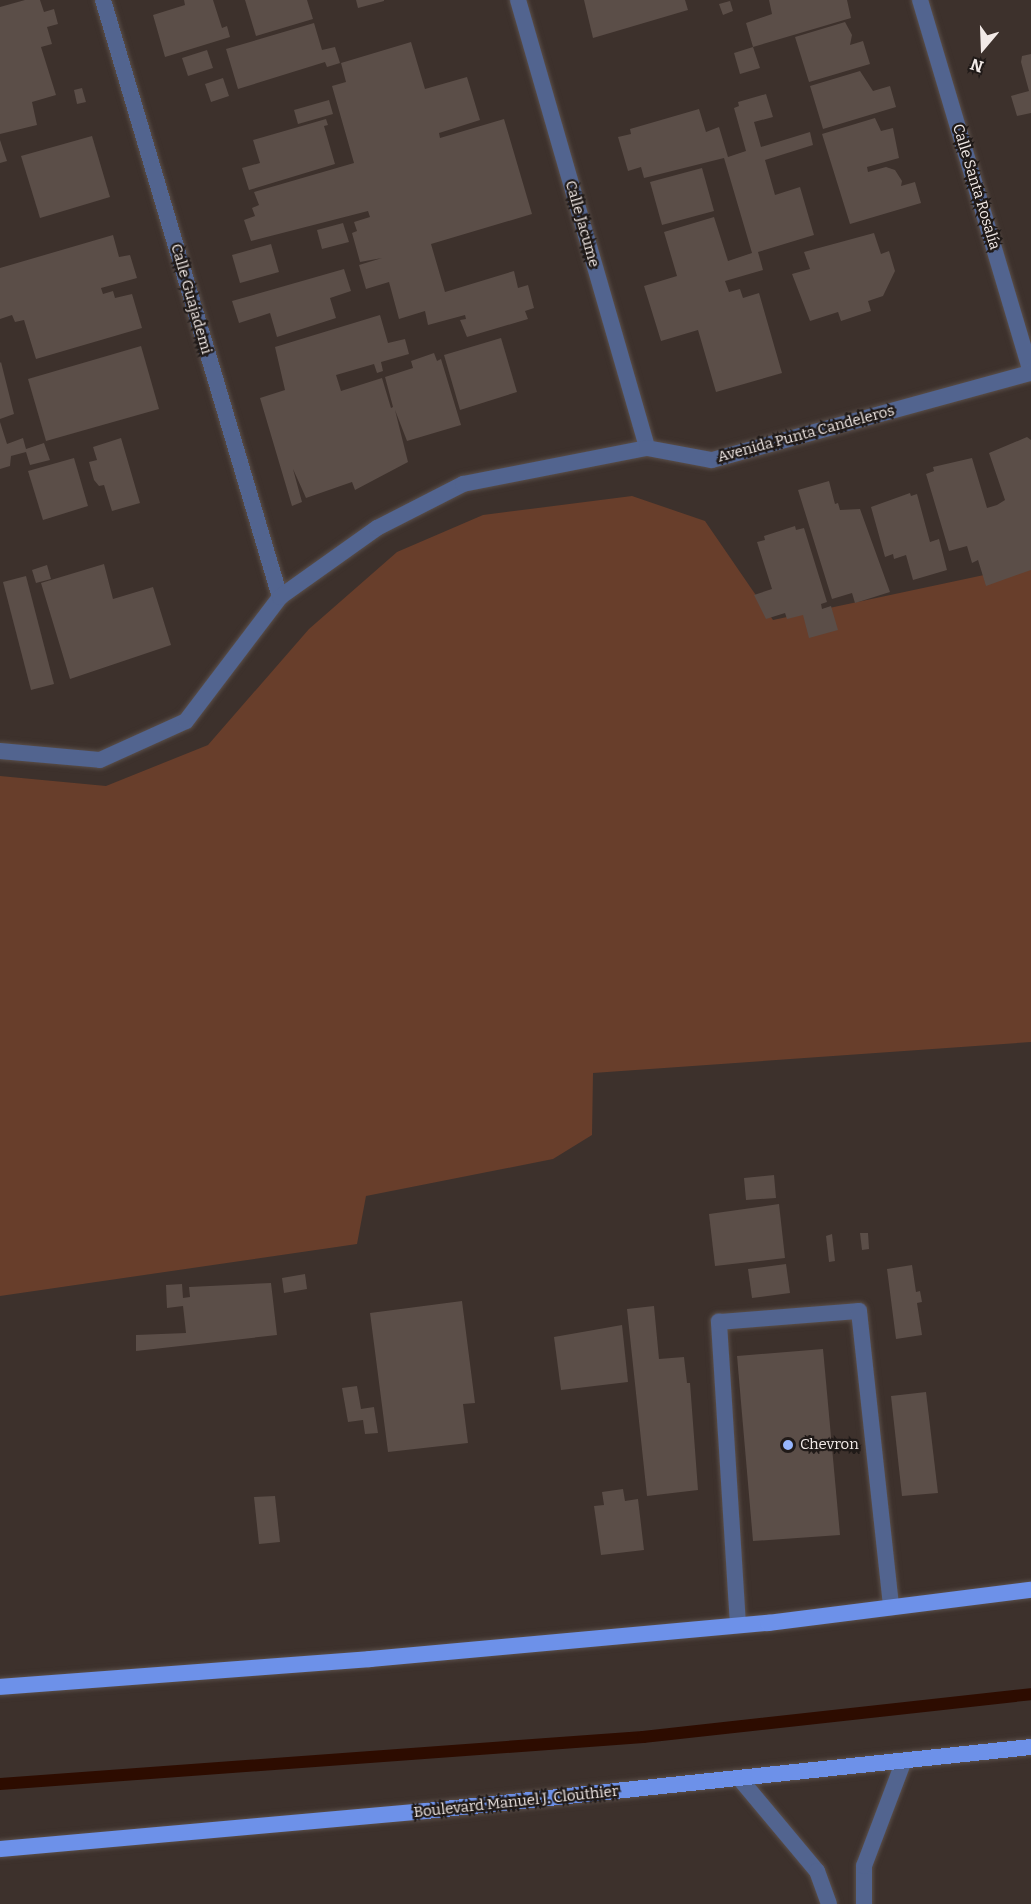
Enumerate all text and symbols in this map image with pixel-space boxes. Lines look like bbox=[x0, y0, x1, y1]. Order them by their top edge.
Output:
north arrow bbox=[953, 18, 1013, 78]
text: N bbox=[968, 55, 986, 76]
street label: Calle Santa Rosalía bbox=[948, 122, 1004, 252]
street label: Calle Jacume bbox=[561, 178, 603, 270]
street label: Calle Guajademi bbox=[167, 242, 215, 356]
street label: Avenida Punta Candeleros bbox=[716, 402, 896, 466]
place label: Chevron bbox=[800, 1436, 859, 1454]
marker: Chevron bbox=[781, 1438, 795, 1452]
street label: Boulevard Manuel J. Clouthier bbox=[413, 1782, 619, 1822]

